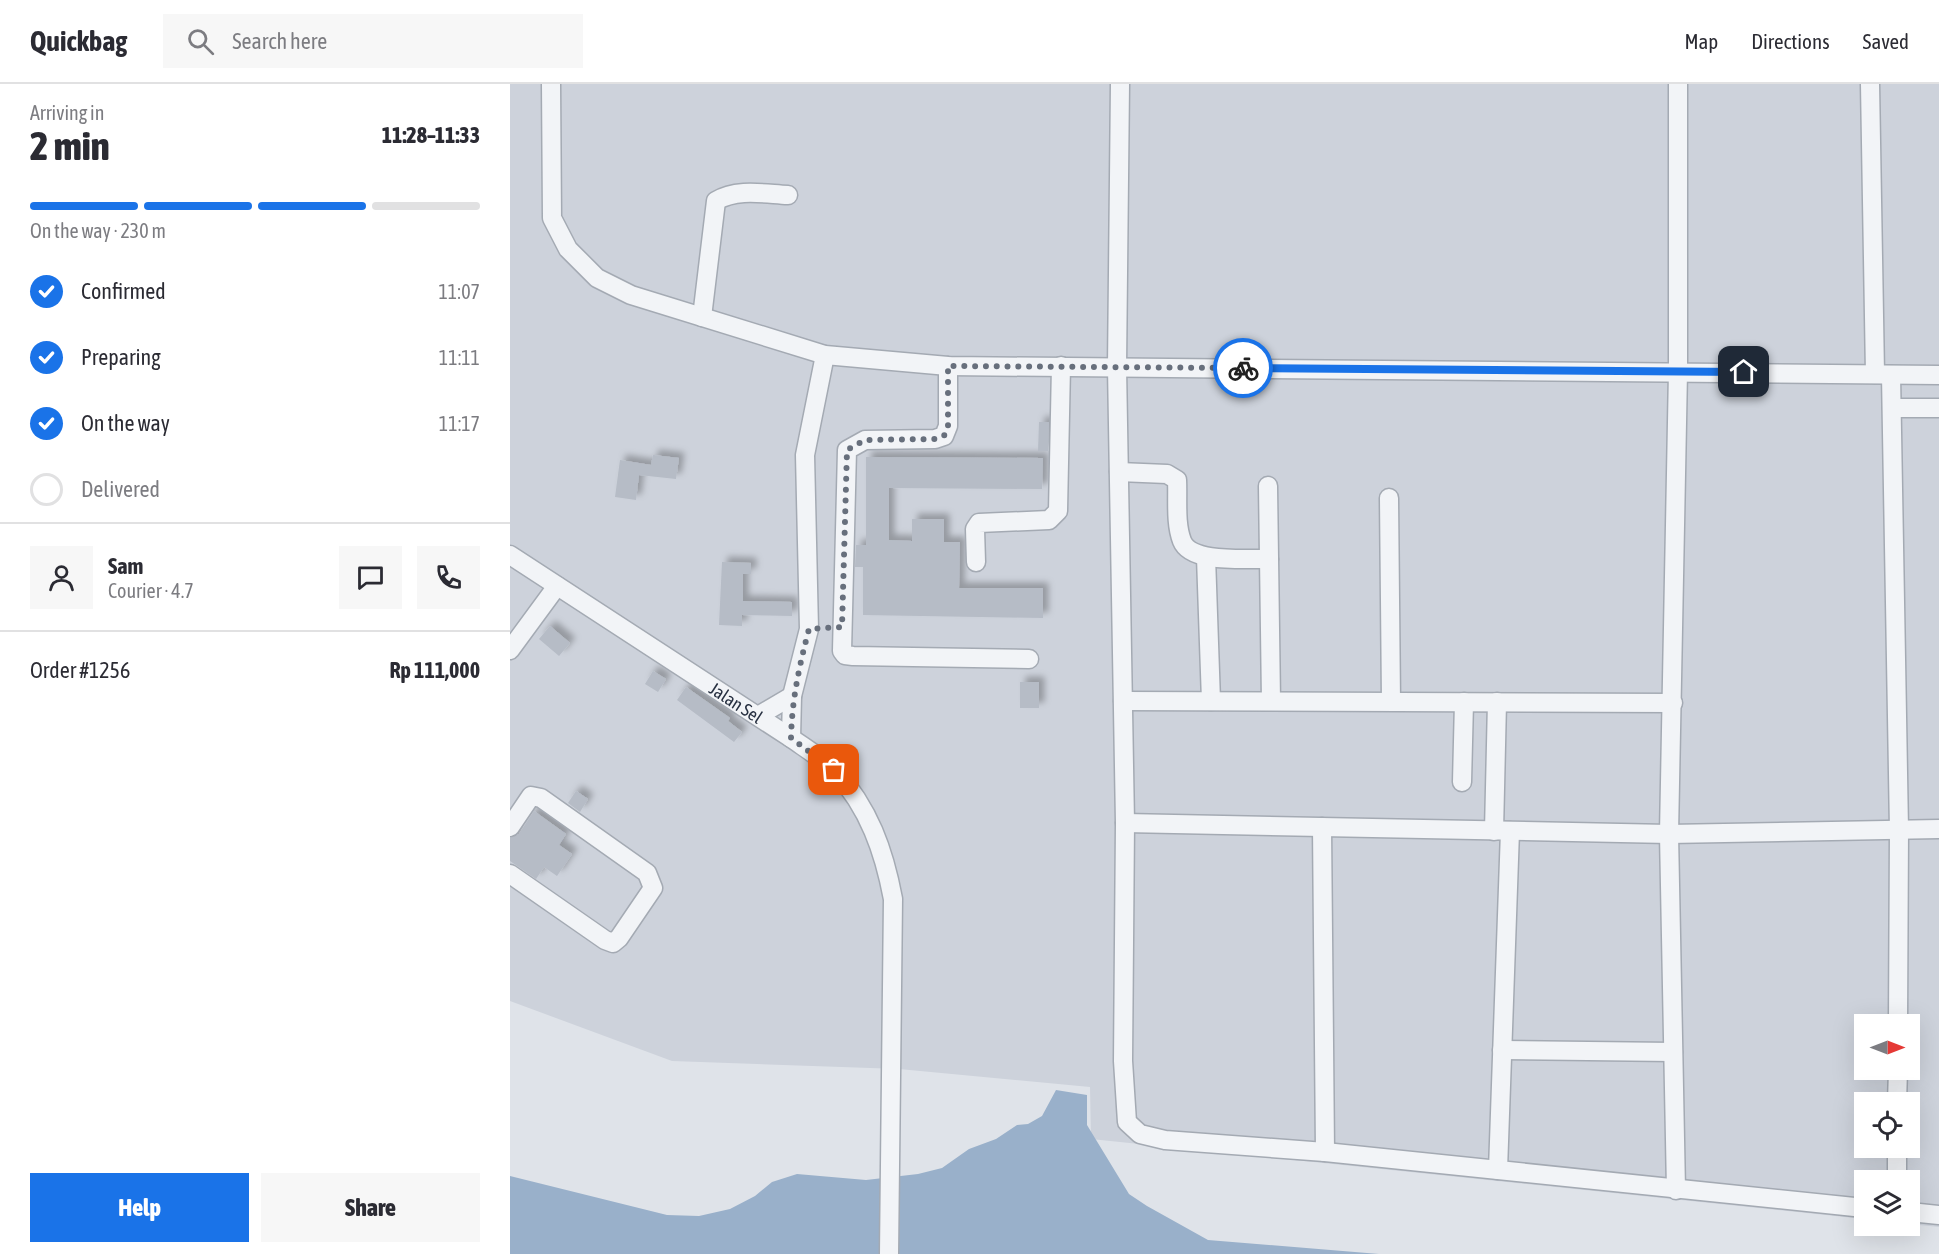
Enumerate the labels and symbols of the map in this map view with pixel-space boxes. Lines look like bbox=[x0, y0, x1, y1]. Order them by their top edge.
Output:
courier bbox=[1213, 338, 1273, 398]
pin bbox=[1718, 346, 1769, 397]
street label: Jalan Sel bbox=[706, 677, 767, 727]
pin bbox=[808, 744, 859, 795]
north arrow bbox=[1854, 1014, 1920, 1080]

